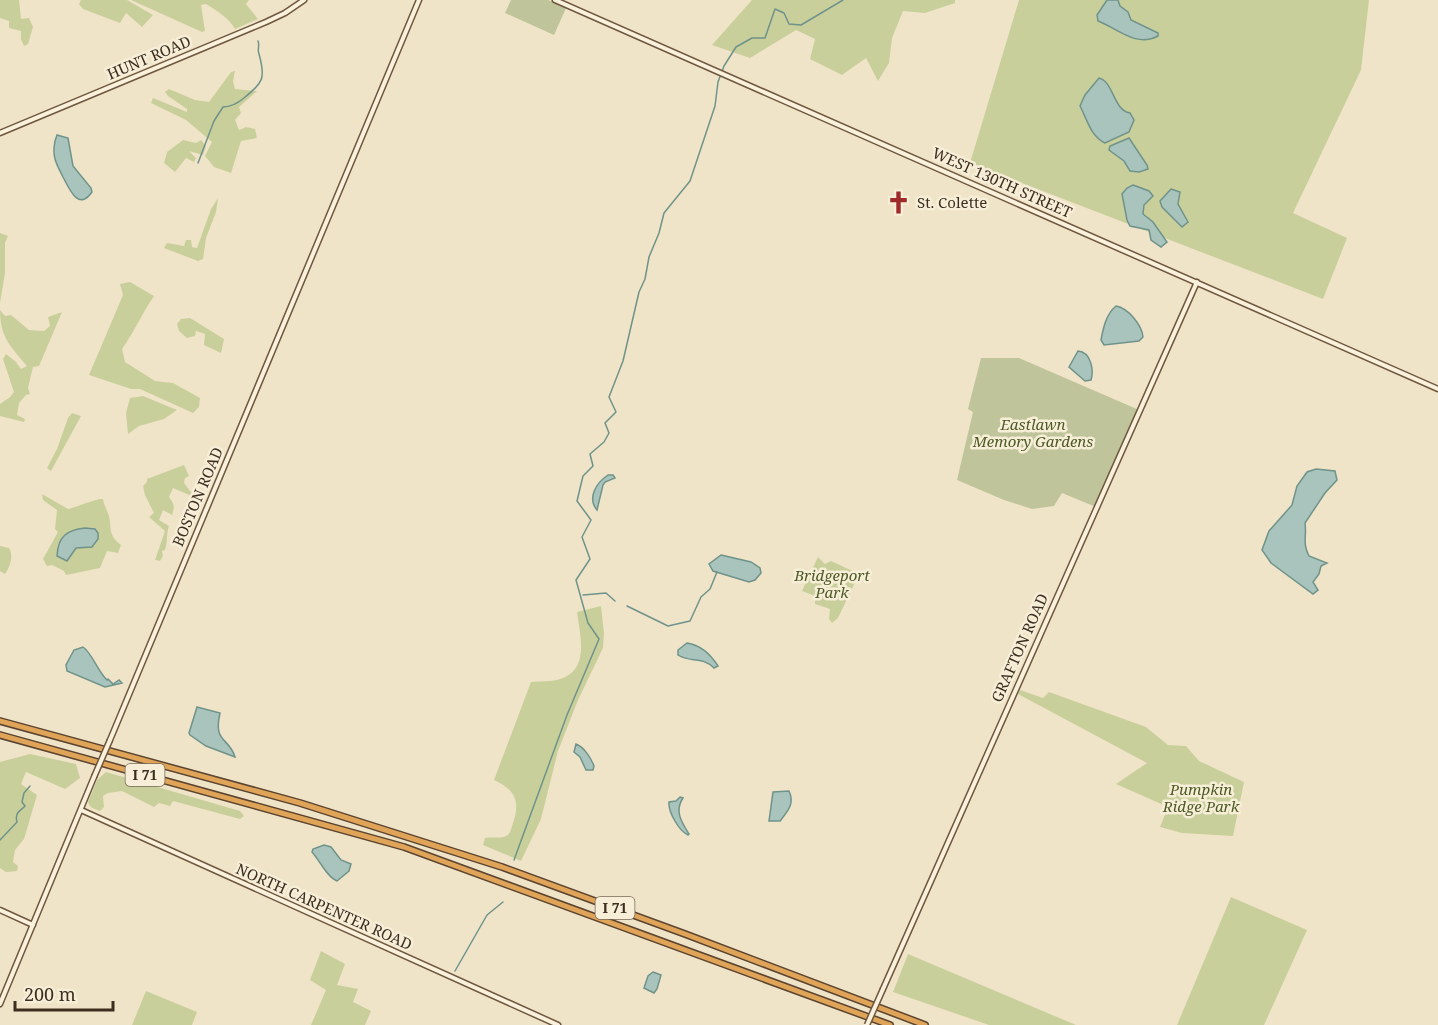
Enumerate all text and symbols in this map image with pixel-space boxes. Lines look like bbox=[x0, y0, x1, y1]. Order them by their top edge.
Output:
street label: HUNT ROAD bbox=[104, 30, 194, 84]
street label: WEST 130TH STREET bbox=[929, 142, 1075, 222]
church icon: St. Colette bbox=[886, 190, 912, 216]
place label: St. Colette bbox=[917, 192, 987, 212]
park label: Eastlawn Memory Gardens bbox=[972, 414, 1093, 451]
street label: BOSTON ROAD bbox=[167, 444, 227, 549]
park label: Bridgeport Park bbox=[793, 565, 870, 602]
street label: GRAFTON ROAD bbox=[986, 590, 1052, 705]
road number: I 71 bbox=[126, 764, 164, 786]
park label: Pumpkin Ridge Park bbox=[1162, 779, 1240, 816]
street label: NORTH CARPENTER ROAD bbox=[233, 858, 416, 954]
road number: I 71 bbox=[596, 897, 634, 919]
scale bar bbox=[15, 974, 112, 1012]
text: 200 m bbox=[24, 982, 76, 1006]

